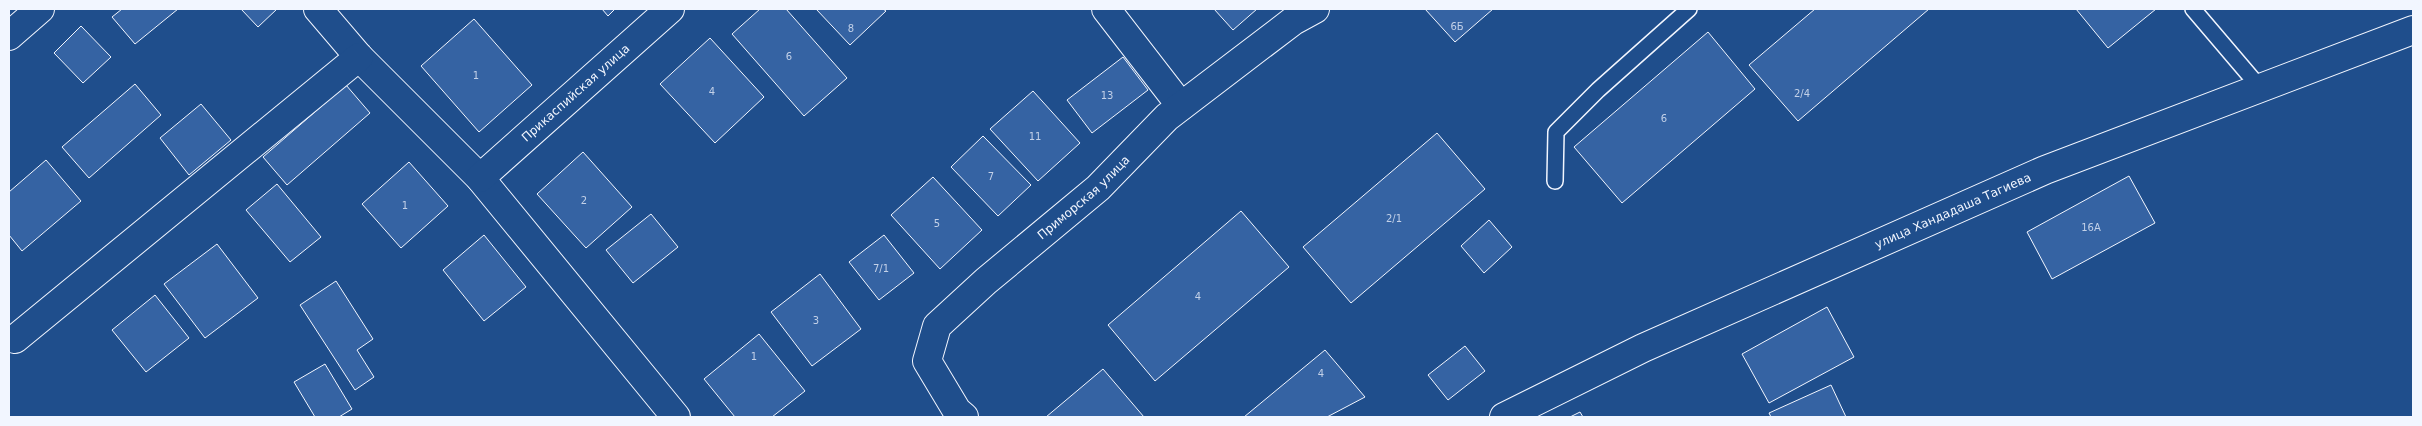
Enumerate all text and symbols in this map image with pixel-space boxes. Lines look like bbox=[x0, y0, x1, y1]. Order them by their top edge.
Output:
house number: 6Б bbox=[1450, 21, 1464, 32]
house number: 8 bbox=[848, 23, 854, 34]
street label: Прикаспийская улица bbox=[519, 41, 632, 145]
house number: 6 bbox=[786, 51, 792, 62]
house number: 1 bbox=[473, 70, 479, 81]
house number: 4 bbox=[709, 86, 715, 97]
house number: 2/4 bbox=[1794, 88, 1810, 99]
house number: 13 bbox=[1101, 90, 1113, 101]
house number: 6 bbox=[1661, 113, 1667, 124]
house number: 11 bbox=[1029, 131, 1041, 142]
street label: Приморская улица bbox=[1035, 153, 1133, 242]
street label: улица Хандадаша Тагиева bbox=[1872, 170, 2033, 252]
house number: 7 bbox=[988, 171, 994, 182]
house number: 2 bbox=[581, 195, 587, 206]
house number: 1 bbox=[402, 200, 408, 211]
house number: 2/1 bbox=[1386, 213, 1402, 224]
house number: 5 bbox=[934, 218, 940, 229]
house number: 16А bbox=[2081, 222, 2101, 233]
house number: 7/1 bbox=[873, 263, 889, 274]
house number: 4 bbox=[1195, 291, 1201, 302]
house number: 3 bbox=[813, 315, 819, 326]
house number: 1 bbox=[751, 351, 757, 362]
house number: 4 bbox=[1318, 368, 1324, 379]

